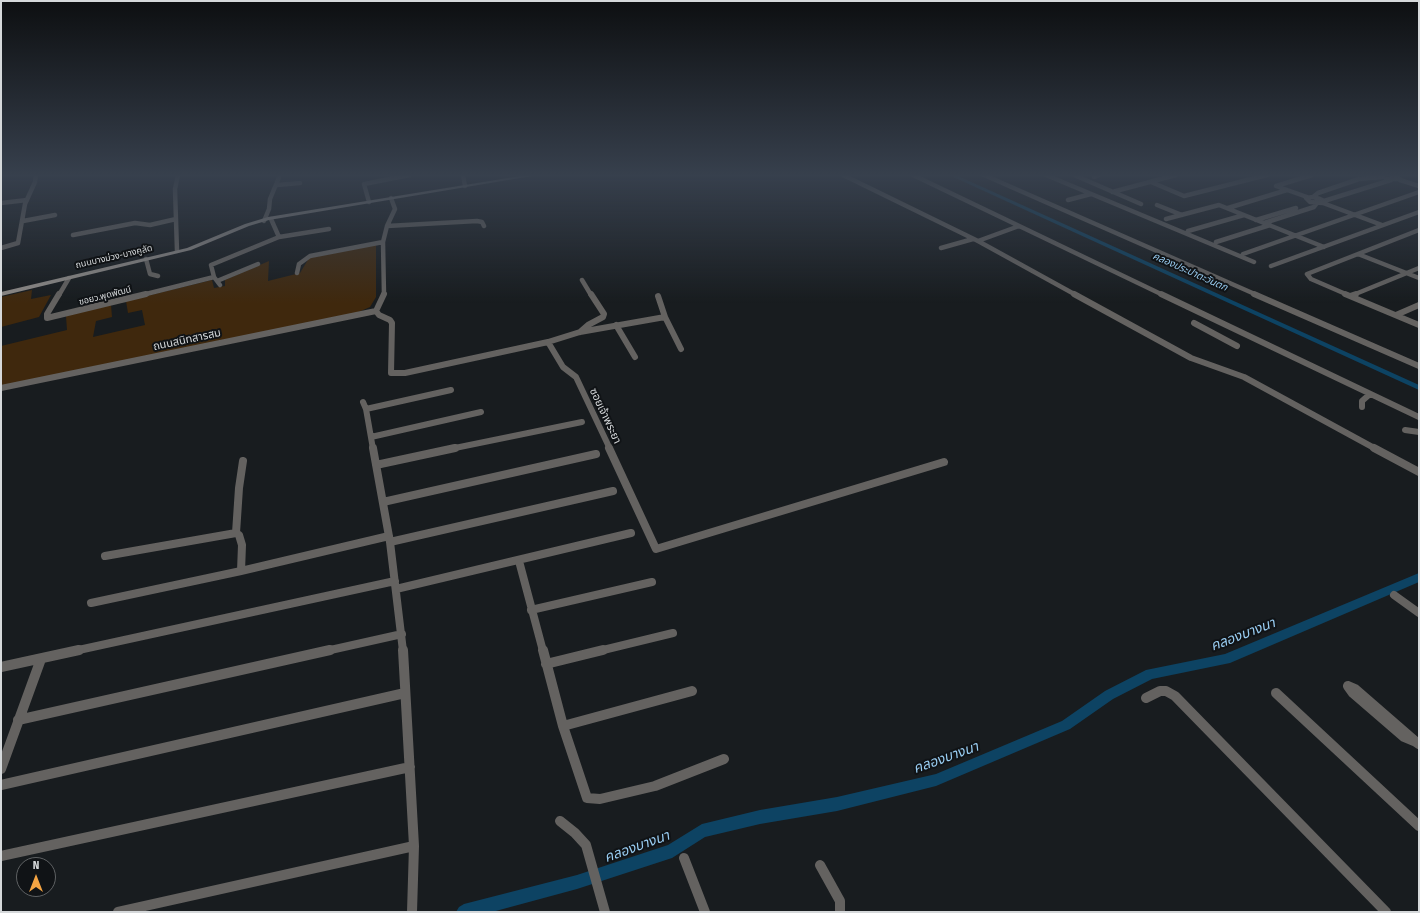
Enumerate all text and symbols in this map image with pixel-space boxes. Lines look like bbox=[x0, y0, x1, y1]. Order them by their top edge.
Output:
street label: ถนนบางม่วง-บางคูลัด bbox=[74, 243, 154, 271]
water label: คลองประปาตะวันตก bbox=[1151, 250, 1229, 294]
street label: ซอยว.พุดพัฒน์ bbox=[78, 284, 132, 308]
street label: ถนนสนิทสารสม bbox=[152, 326, 222, 354]
street label: ซอยเจ้าพระยา bbox=[586, 386, 624, 446]
water label: คลองบางนา bbox=[1208, 615, 1278, 655]
water label: คลองบางนา bbox=[911, 738, 981, 778]
water label: คลองบางนา bbox=[602, 827, 672, 867]
north arrow bbox=[16, 857, 56, 897]
text: N bbox=[33, 859, 39, 872]

